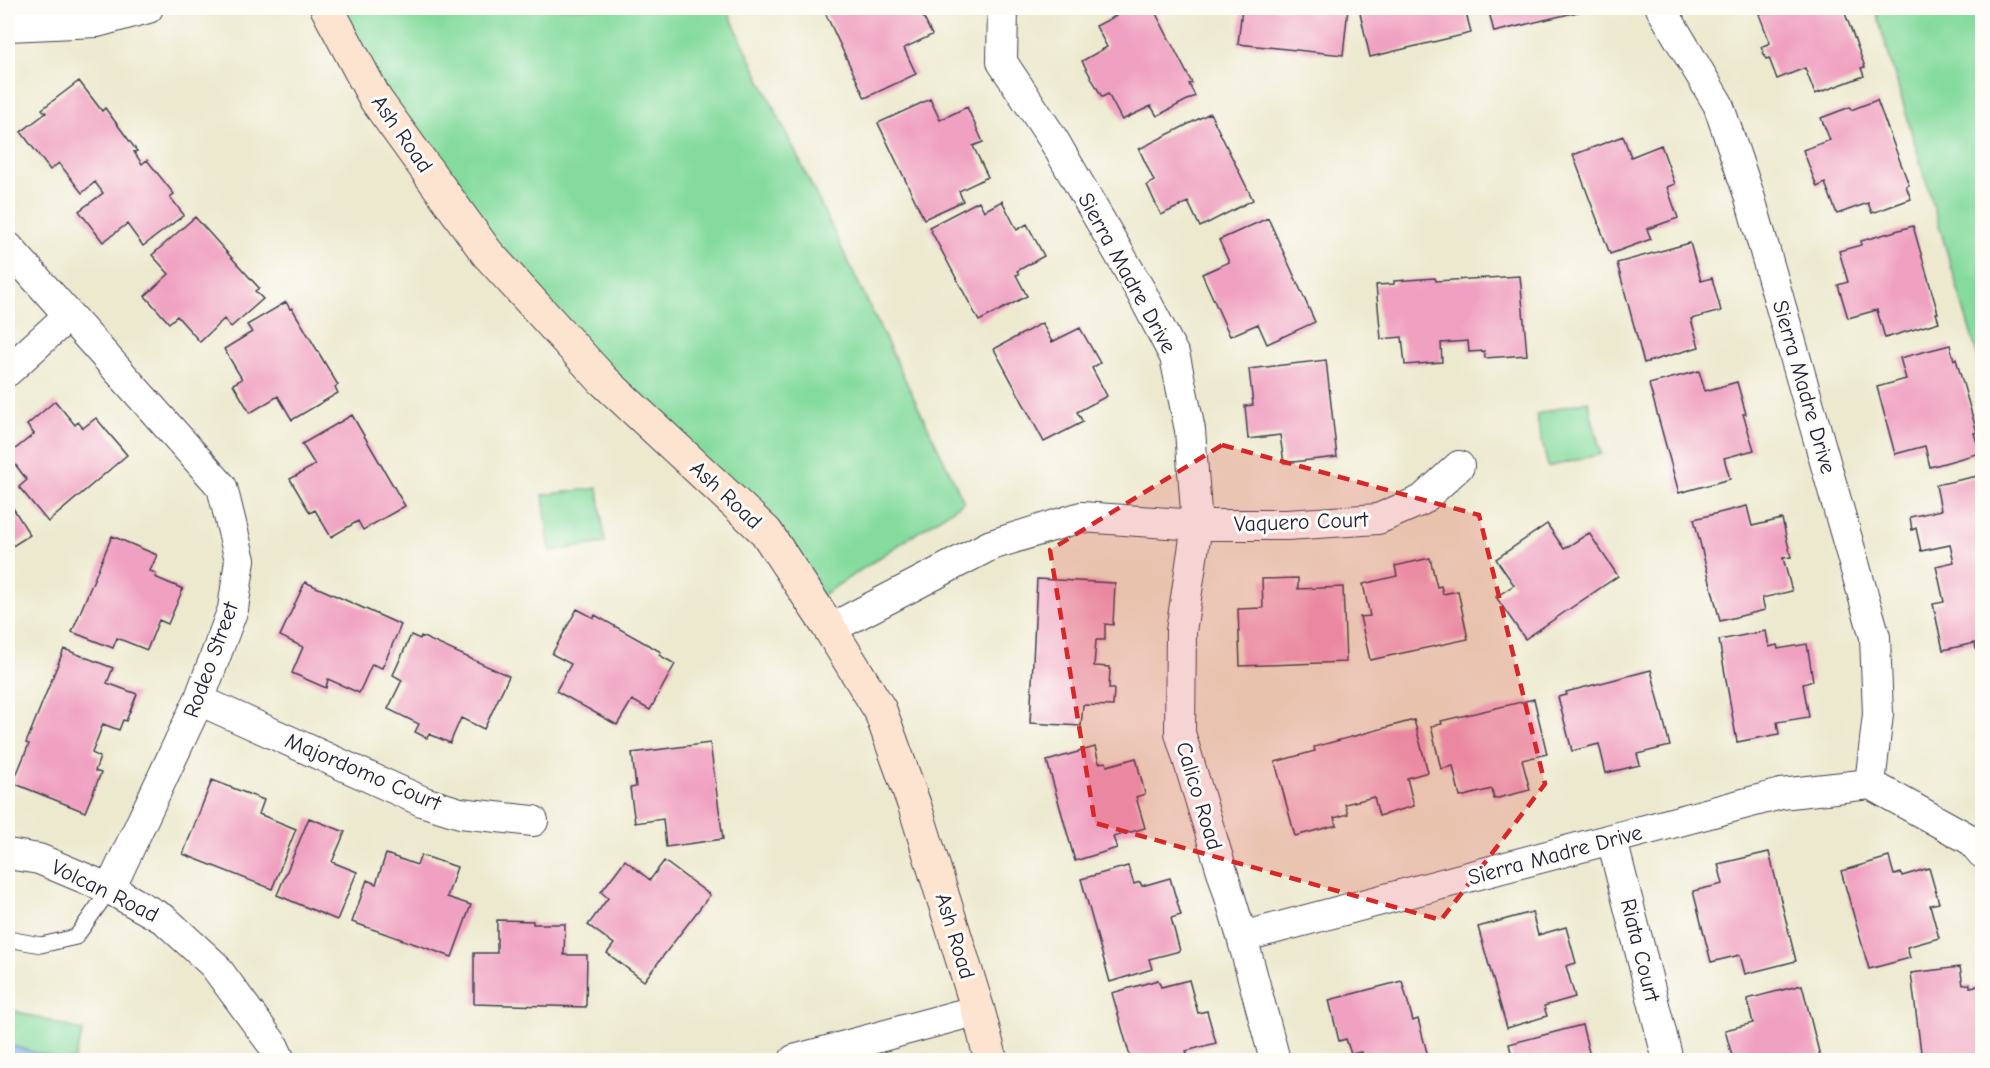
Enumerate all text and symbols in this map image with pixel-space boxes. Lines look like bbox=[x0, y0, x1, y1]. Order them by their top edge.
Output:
street label: Ash Road bbox=[366, 90, 438, 178]
street label: Sierra Madre Drive bbox=[1072, 188, 1182, 358]
street label: Sierra Madre Drive bbox=[1767, 297, 1841, 477]
street label: Ash Road bbox=[685, 455, 767, 535]
street label: Vaquero Court bbox=[1233, 507, 1369, 537]
street label: Rodeo Street bbox=[178, 598, 244, 721]
street label: Majordomo Court bbox=[281, 727, 445, 817]
street label: Calico Road bbox=[1170, 739, 1228, 853]
street label: Sierra Madre Drive bbox=[1465, 819, 1645, 891]
street label: Volcan Road bbox=[47, 854, 163, 928]
street label: Ash Road bbox=[930, 890, 980, 982]
street label: Riata Court bbox=[1615, 896, 1666, 1005]

